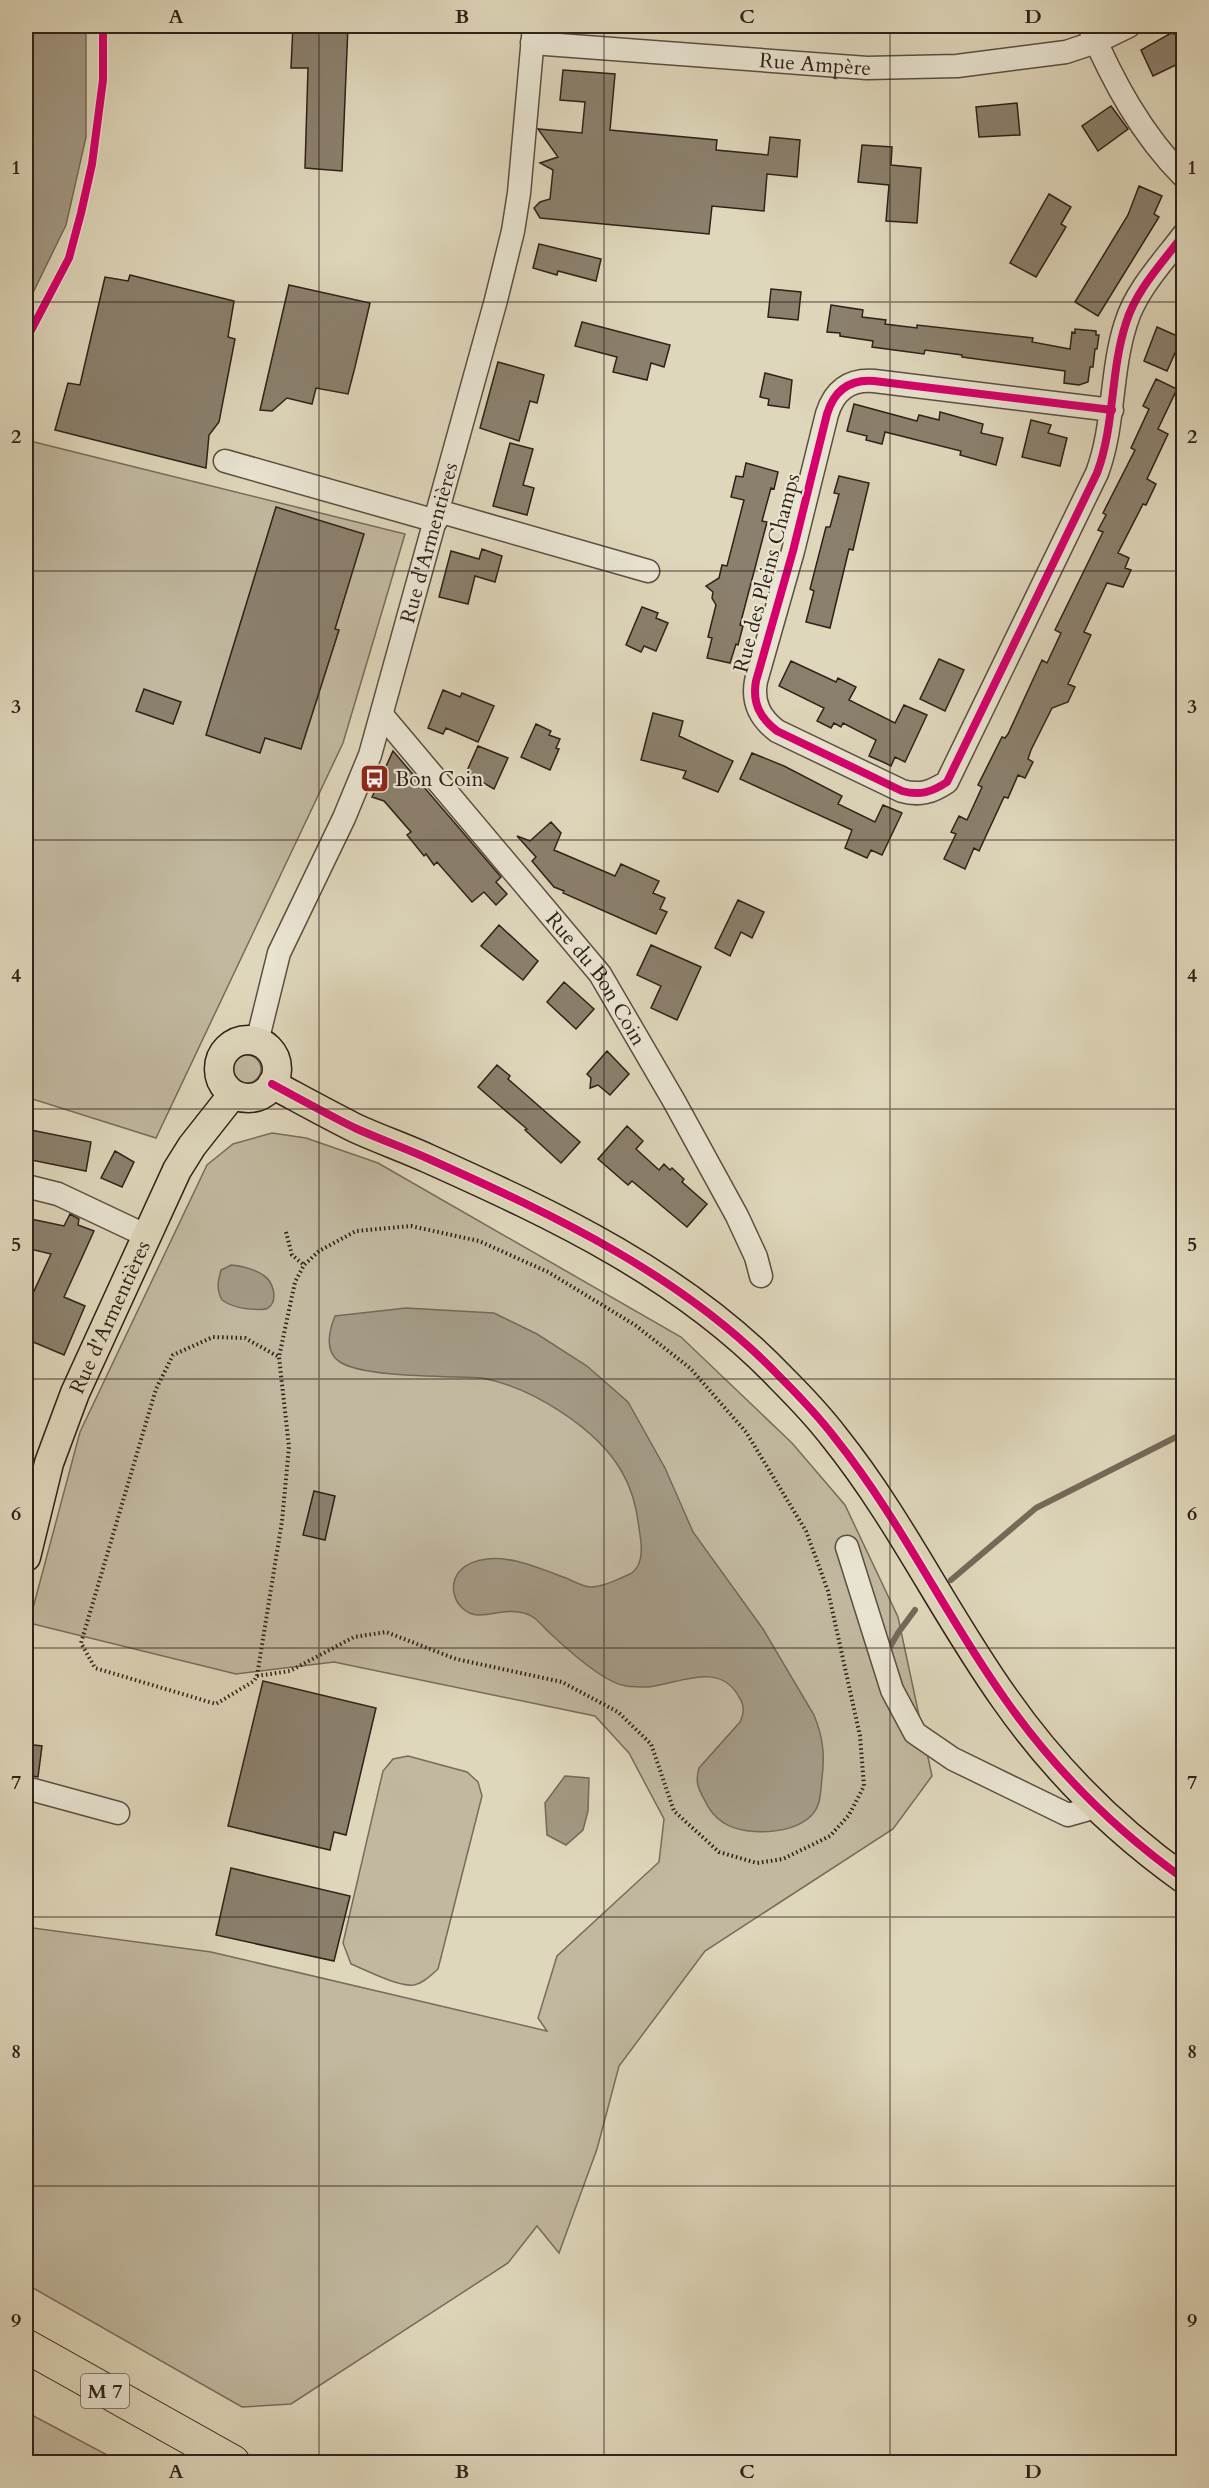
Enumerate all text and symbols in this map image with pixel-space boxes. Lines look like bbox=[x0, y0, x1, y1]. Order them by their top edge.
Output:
text: A bbox=[168, 3, 184, 30]
text: B bbox=[455, 3, 469, 30]
text: C bbox=[739, 3, 755, 30]
text: D bbox=[1024, 3, 1042, 30]
street label: Rue Ampère bbox=[758, 46, 872, 83]
text: 1 bbox=[11, 154, 21, 181]
text: 1 bbox=[1187, 154, 1197, 181]
text: 2 bbox=[11, 423, 21, 450]
text: 2 bbox=[1187, 423, 1197, 450]
street label: Rue d'Armentières bbox=[393, 459, 465, 626]
street label: Rue des Pleins Champs bbox=[726, 470, 808, 676]
text: 3 bbox=[11, 693, 21, 720]
text: 3 bbox=[1187, 693, 1197, 720]
bus stop icon: Bon Coin bbox=[358, 763, 390, 795]
place label: Bon Coin bbox=[395, 765, 484, 794]
street label: Rue du Bon Coin bbox=[539, 905, 653, 1051]
text: 4 bbox=[11, 962, 21, 989]
text: 4 bbox=[1187, 962, 1197, 989]
text: 5 bbox=[11, 1231, 21, 1258]
text: 5 bbox=[1187, 1231, 1197, 1258]
street label: Rue d'Armentières bbox=[62, 1236, 157, 1398]
text: 6 bbox=[11, 1500, 21, 1527]
text: 6 bbox=[1187, 1500, 1197, 1527]
text: 7 bbox=[11, 1769, 21, 1796]
text: 7 bbox=[1187, 1769, 1197, 1796]
text: 8 bbox=[11, 2038, 21, 2065]
text: 8 bbox=[1187, 2038, 1197, 2065]
text: 9 bbox=[11, 2307, 21, 2334]
text: 9 bbox=[1187, 2307, 1197, 2334]
road number: M 7 bbox=[81, 2374, 129, 2408]
text: A bbox=[168, 2458, 184, 2485]
text: B bbox=[455, 2458, 469, 2485]
text: C bbox=[739, 2458, 755, 2485]
text: D bbox=[1024, 2458, 1042, 2485]

